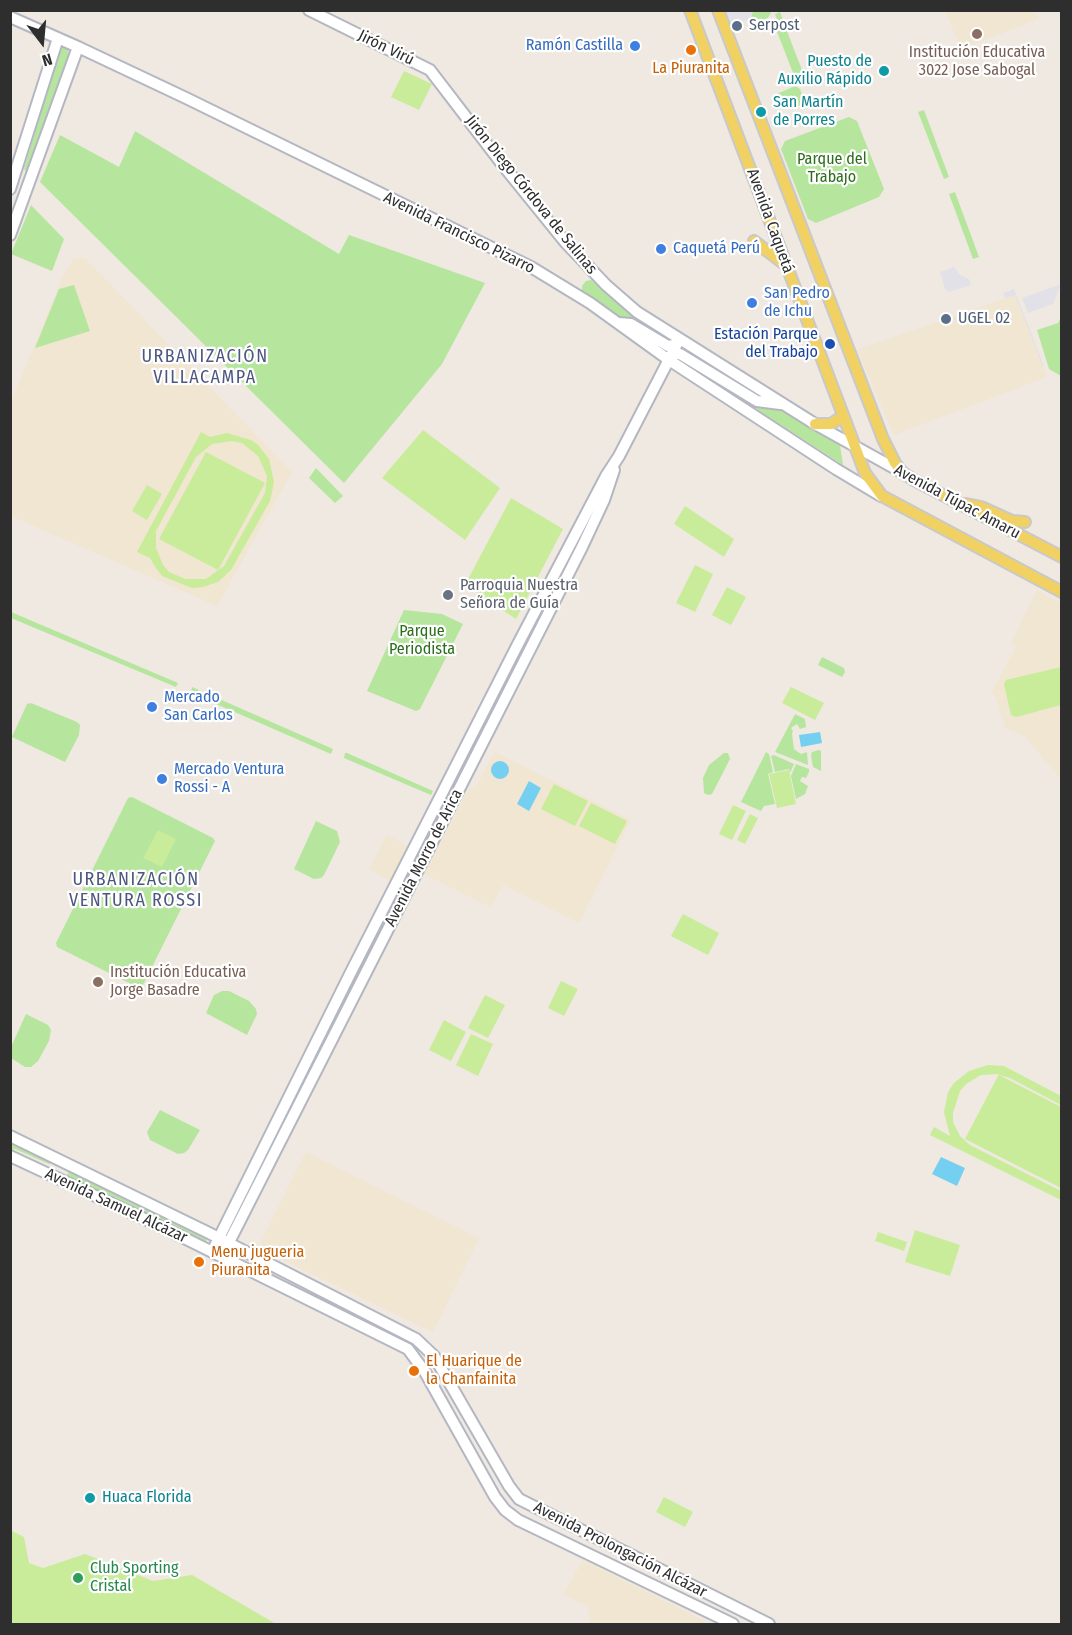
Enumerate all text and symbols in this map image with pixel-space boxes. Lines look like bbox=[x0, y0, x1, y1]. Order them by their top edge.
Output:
north arrow bbox=[12, 12, 72, 72]
place label: Serpost bbox=[749, 16, 799, 36]
marker: Serpost bbox=[730, 19, 744, 33]
street label: Jirón Virú bbox=[355, 26, 417, 70]
marker: Institución Educativa 3022 Jose Sabogal bbox=[970, 27, 984, 41]
place label: Ramón Castilla bbox=[526, 36, 623, 56]
marker: Ramón Castilla bbox=[628, 39, 642, 53]
marker: La Piuranita bbox=[684, 43, 698, 57]
place label: Institución Educativa 3022 Jose Sabogal bbox=[909, 43, 1045, 81]
text: N bbox=[40, 49, 54, 70]
place label: Puesto de Auxilio Rápido bbox=[778, 52, 872, 90]
place label: La Piuranita bbox=[652, 59, 730, 79]
marker: Puesto de Auxilio Rápido bbox=[877, 64, 891, 78]
place label: San Martín de Porres bbox=[773, 93, 843, 131]
marker: San Martín de Porres bbox=[754, 105, 768, 119]
street label: Jirón Diego Córdova de Salinas bbox=[461, 112, 601, 278]
park label: Parque del Trabajo bbox=[797, 150, 867, 188]
street label: Avenida Caquetá bbox=[742, 166, 798, 276]
street label: Avenida Francisco Pizarro bbox=[380, 188, 538, 278]
place label: Caquetá Perú bbox=[673, 239, 760, 259]
marker: Caquetá Perú bbox=[654, 242, 668, 256]
place label: San Pedro de Ichu bbox=[764, 284, 830, 322]
marker: San Pedro de Ichu bbox=[745, 296, 759, 310]
place label: UGEL 02 bbox=[958, 309, 1010, 329]
marker: UGEL 02 bbox=[939, 312, 953, 326]
place label: Estación Parque del Trabajo bbox=[714, 325, 818, 363]
marker: Estación Parque del Trabajo bbox=[823, 337, 837, 351]
district label: URBANIZACIÓN VILLACAMPA bbox=[141, 346, 269, 388]
street label: Avenida Túpac Amaru bbox=[890, 461, 1024, 543]
place label: Parroquia Nuestra Señora de Guía bbox=[460, 576, 578, 614]
marker: Parroquia Nuestra Señora de Guía bbox=[441, 588, 455, 602]
park label: Parque Periodista bbox=[389, 622, 455, 660]
place label: Mercado San Carlos bbox=[164, 688, 233, 726]
marker: Mercado San Carlos bbox=[145, 700, 159, 714]
place label: Mercado Ventura Rossi - A bbox=[174, 760, 284, 798]
marker: Mercado Ventura Rossi - A bbox=[155, 772, 169, 786]
street label: Avenida Morro de Arica bbox=[381, 786, 467, 930]
district label: URBANIZACIÓN VENTURA ROSSI bbox=[69, 869, 203, 912]
place label: Institución Educativa Jorge Basadre bbox=[110, 963, 246, 1001]
marker: Institución Educativa Jorge Basadre bbox=[91, 975, 105, 989]
street label: Avenida Samuel Alcázar bbox=[42, 1165, 190, 1247]
place label: Menu jugueria Piuranita bbox=[211, 1243, 304, 1281]
marker: Menu jugueria Piuranita bbox=[192, 1255, 206, 1269]
place label: El Huarique de la Chanfainita bbox=[426, 1352, 522, 1390]
marker: El Huarique de la Chanfainita bbox=[407, 1364, 421, 1378]
place label: Huaca Florida bbox=[102, 1488, 192, 1508]
marker: Huaca Florida bbox=[83, 1491, 97, 1505]
street label: Avenida Prolongación Alcázar bbox=[530, 1498, 710, 1602]
place label: Club Sporting Cristal bbox=[90, 1559, 178, 1597]
marker: Club Sporting Cristal bbox=[71, 1571, 85, 1585]

